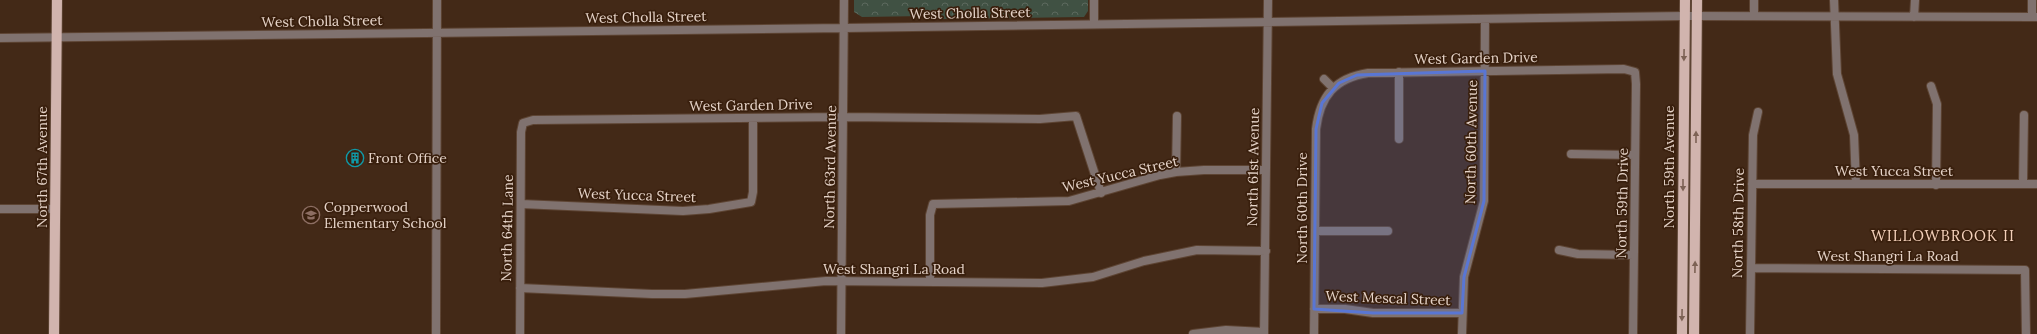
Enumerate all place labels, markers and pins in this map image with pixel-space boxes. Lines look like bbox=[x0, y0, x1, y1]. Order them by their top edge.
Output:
building icon: Front Office bbox=[345, 148, 365, 168]
place label: Front Office bbox=[368, 149, 447, 167]
place label: Copperwood Elementary School bbox=[324, 198, 447, 232]
school or university icon: Copperwood Elementary School bbox=[301, 205, 321, 225]

